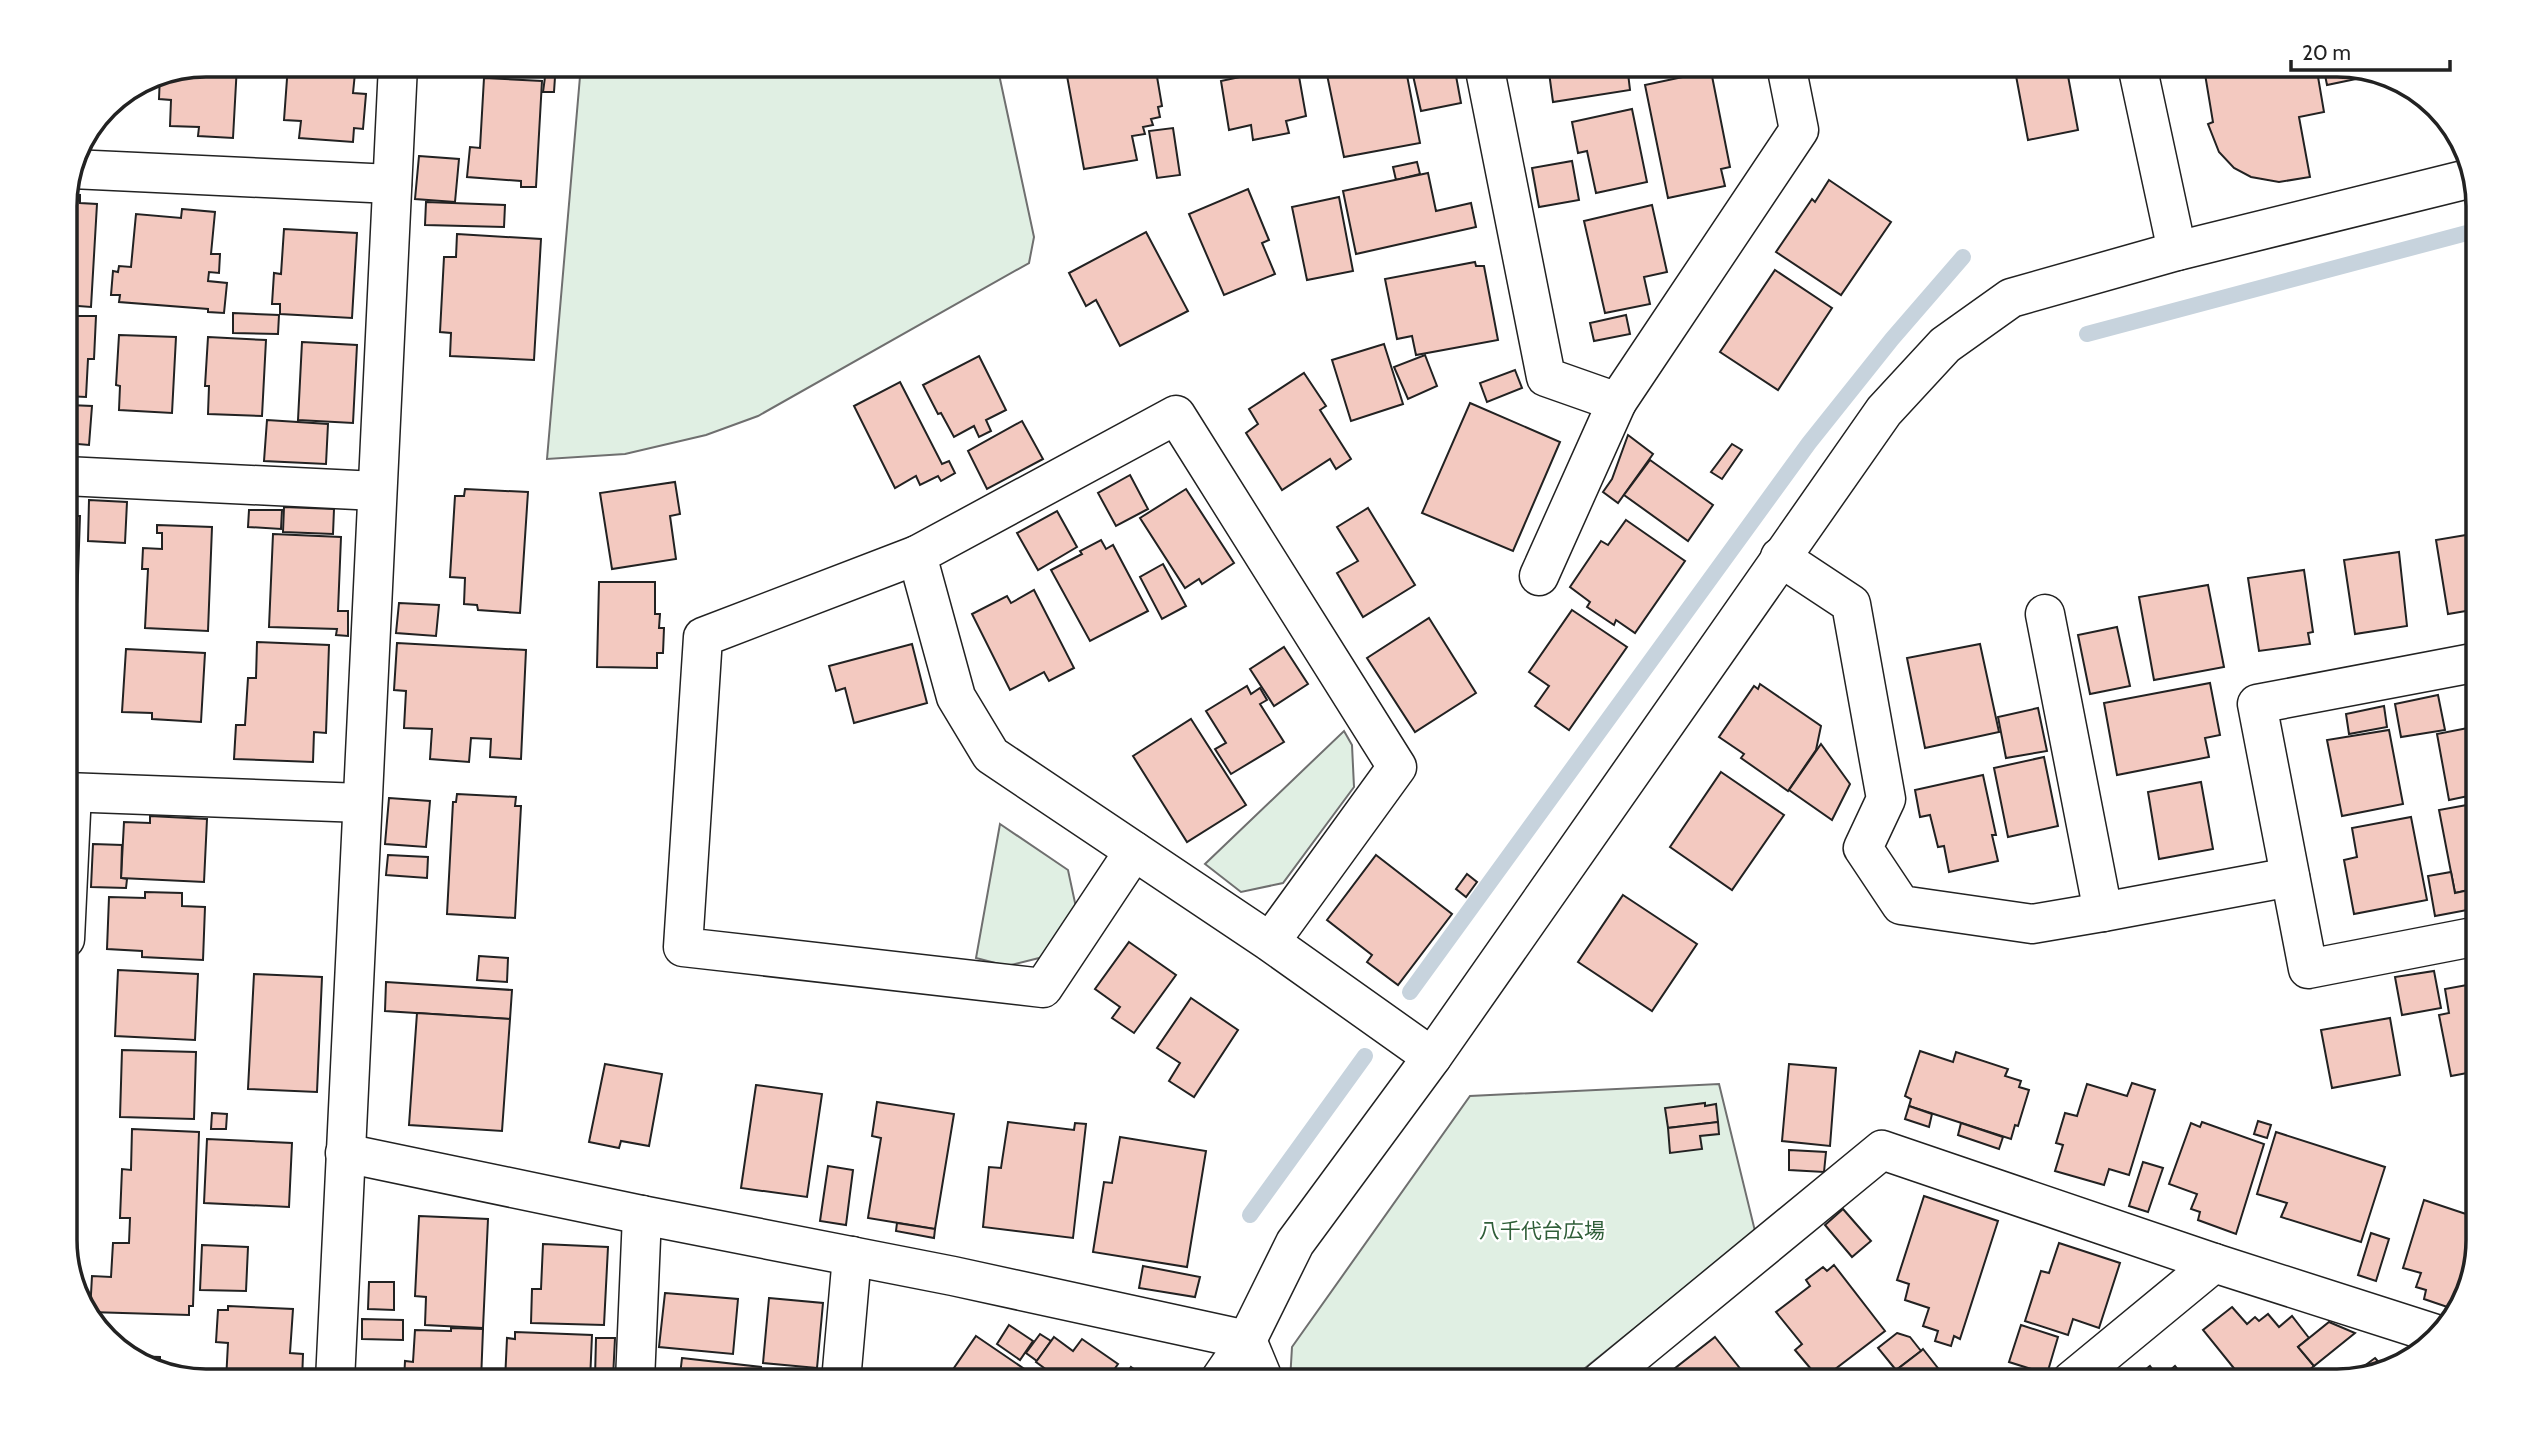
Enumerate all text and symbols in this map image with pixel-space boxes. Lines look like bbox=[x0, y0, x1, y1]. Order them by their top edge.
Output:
scale bar bbox=[2291, 28, 2450, 72]
text: 20 m bbox=[2302, 40, 2351, 65]
park label: 八千代台広場 bbox=[1479, 1218, 1605, 1243]

